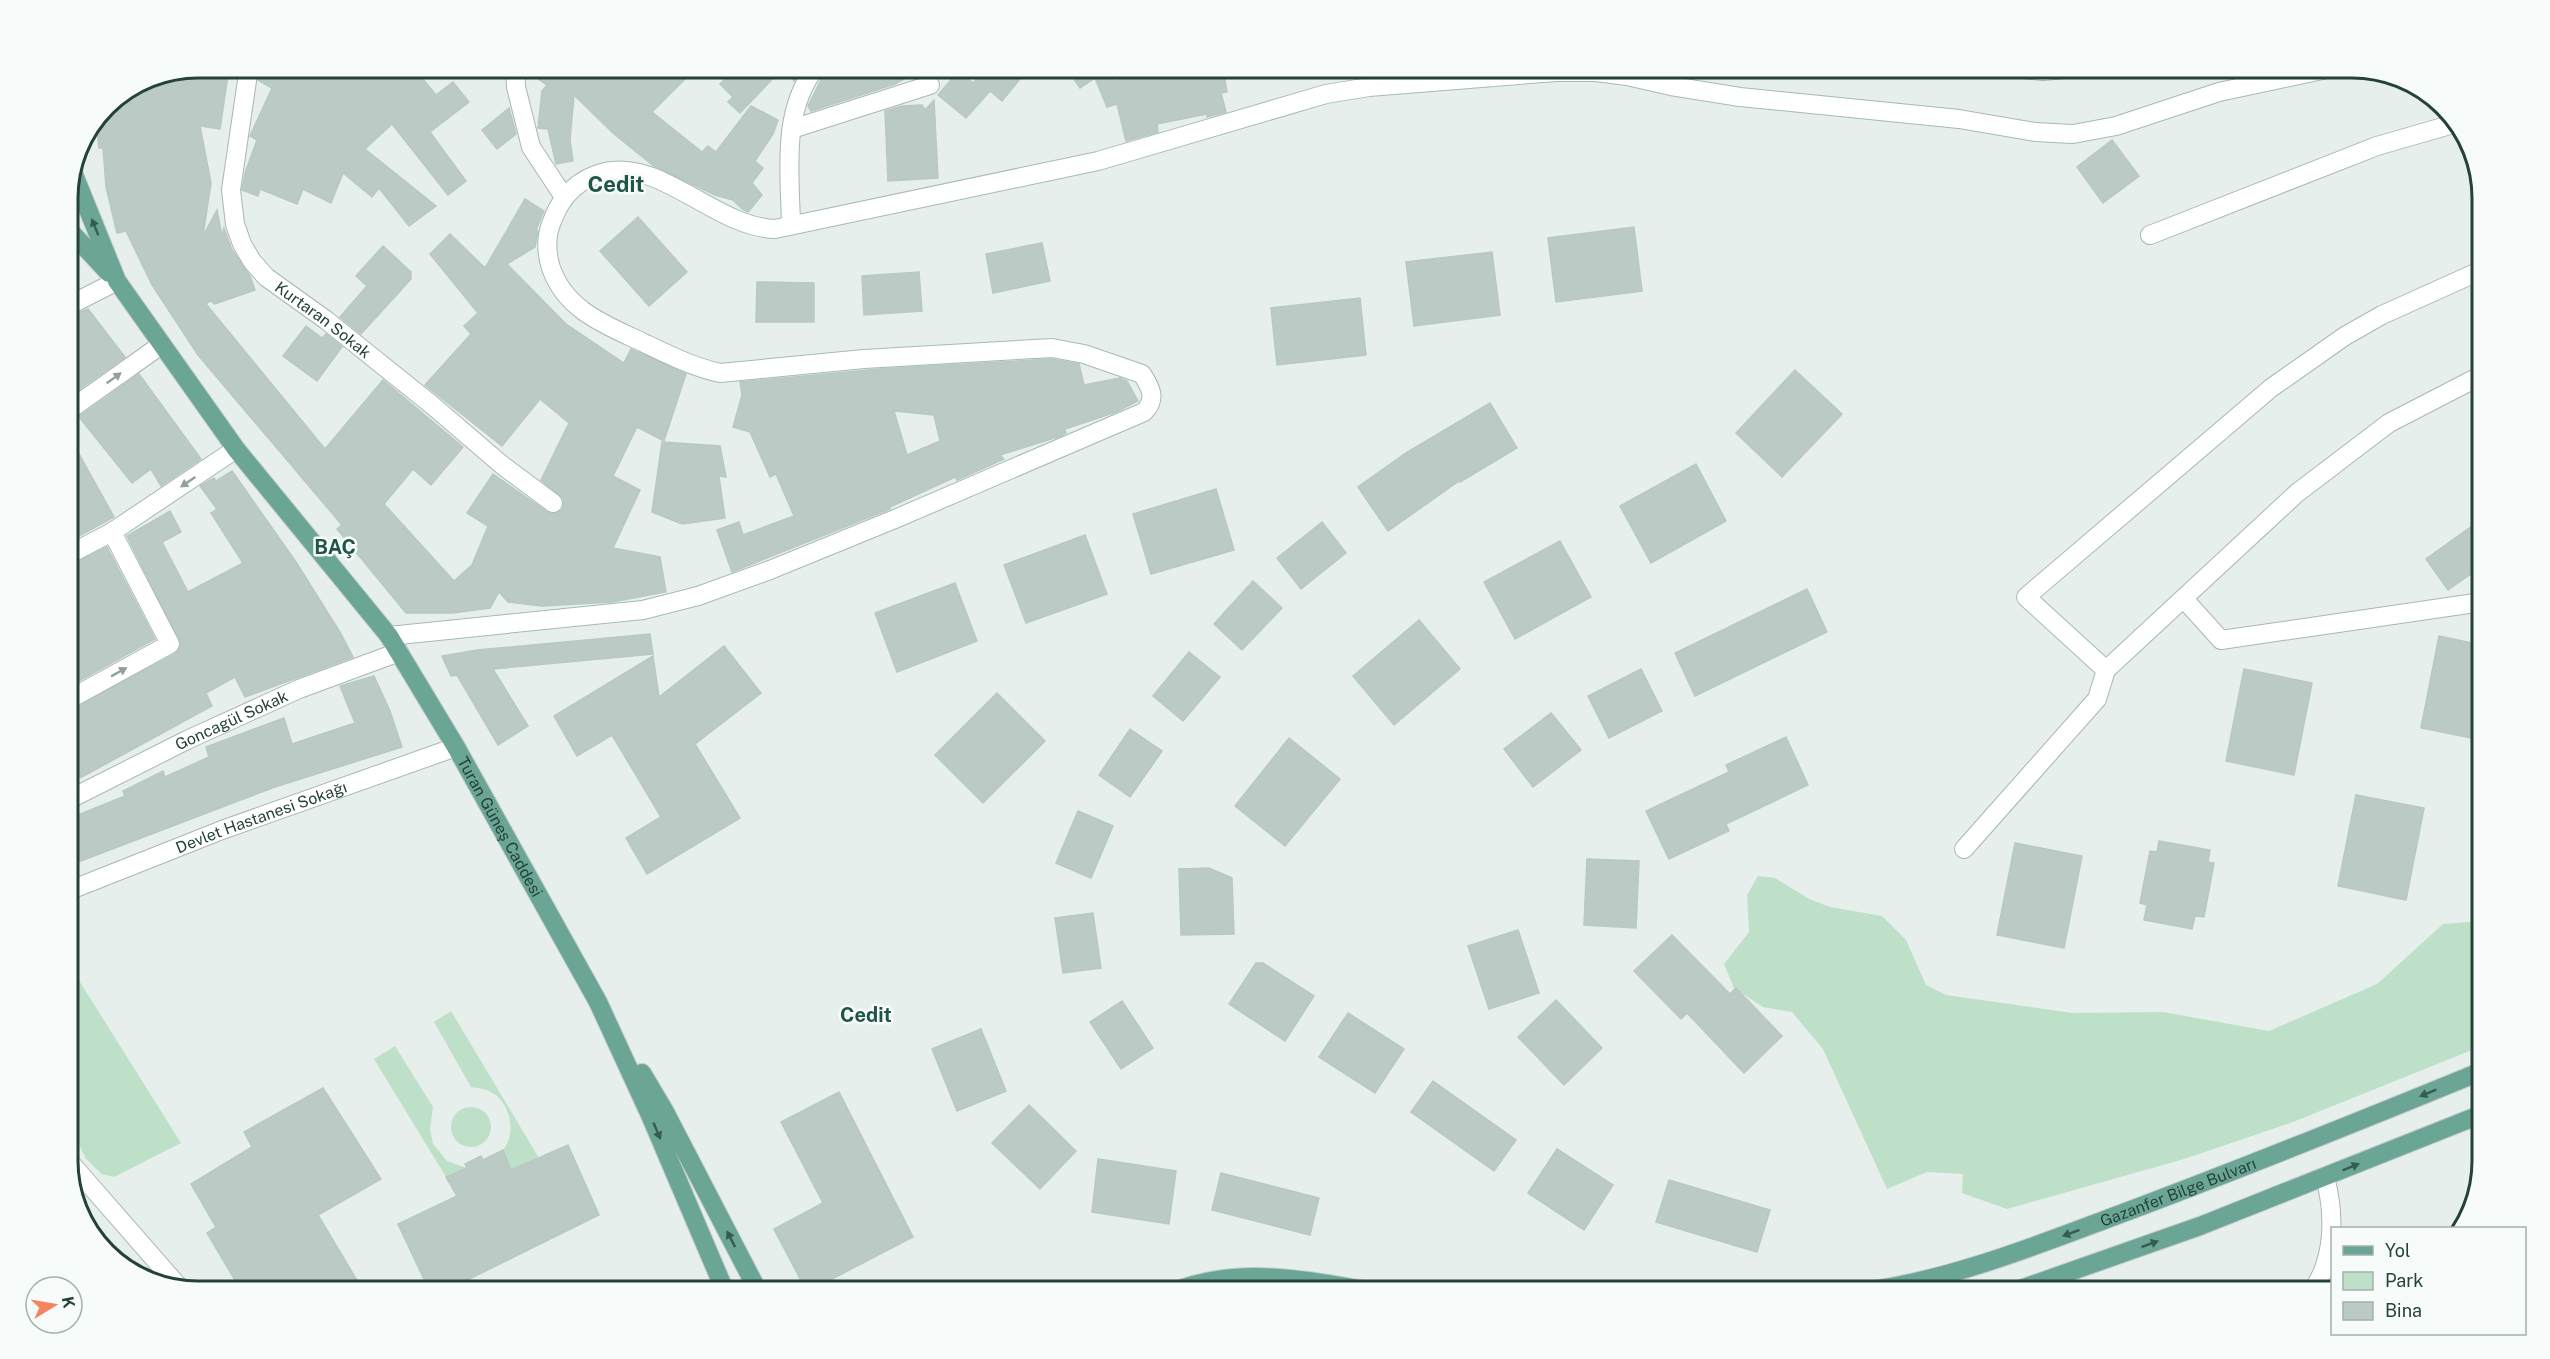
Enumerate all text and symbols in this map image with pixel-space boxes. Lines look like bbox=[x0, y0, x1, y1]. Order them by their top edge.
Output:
district label: Cedit bbox=[587, 171, 645, 197]
one-way arrow bbox=[90, 217, 100, 235]
street label: Kurtaran Sokak bbox=[271, 278, 375, 362]
one-way arrow bbox=[106, 372, 122, 384]
one-way arrow bbox=[179, 476, 196, 487]
district label: BAÇ bbox=[314, 535, 356, 559]
one-way arrow bbox=[111, 667, 128, 677]
street label: Goncagül Sokak bbox=[172, 686, 291, 754]
street label: Turan Güneş Caddesi bbox=[453, 754, 546, 900]
street label: Devlet Hastanesi Sokağı bbox=[173, 777, 350, 857]
district label: Cedit bbox=[840, 1003, 892, 1027]
one-way arrow bbox=[2419, 1089, 2437, 1098]
one-way arrow bbox=[652, 1123, 662, 1141]
street label: Gazanfer Bilge Bulvarı bbox=[2097, 1154, 2259, 1231]
one-way arrow bbox=[2343, 1162, 2361, 1172]
legend bbox=[2331, 1227, 2526, 1335]
one-way arrow bbox=[2061, 1228, 2079, 1238]
one-way arrow bbox=[726, 1231, 736, 1248]
one-way arrow bbox=[2141, 1239, 2159, 1248]
text: Yol bbox=[2385, 1240, 2410, 1261]
text: Park bbox=[2385, 1270, 2423, 1291]
north arrow bbox=[24, 1275, 84, 1335]
text: K bbox=[58, 1295, 79, 1310]
text: Bina bbox=[2385, 1300, 2422, 1321]

